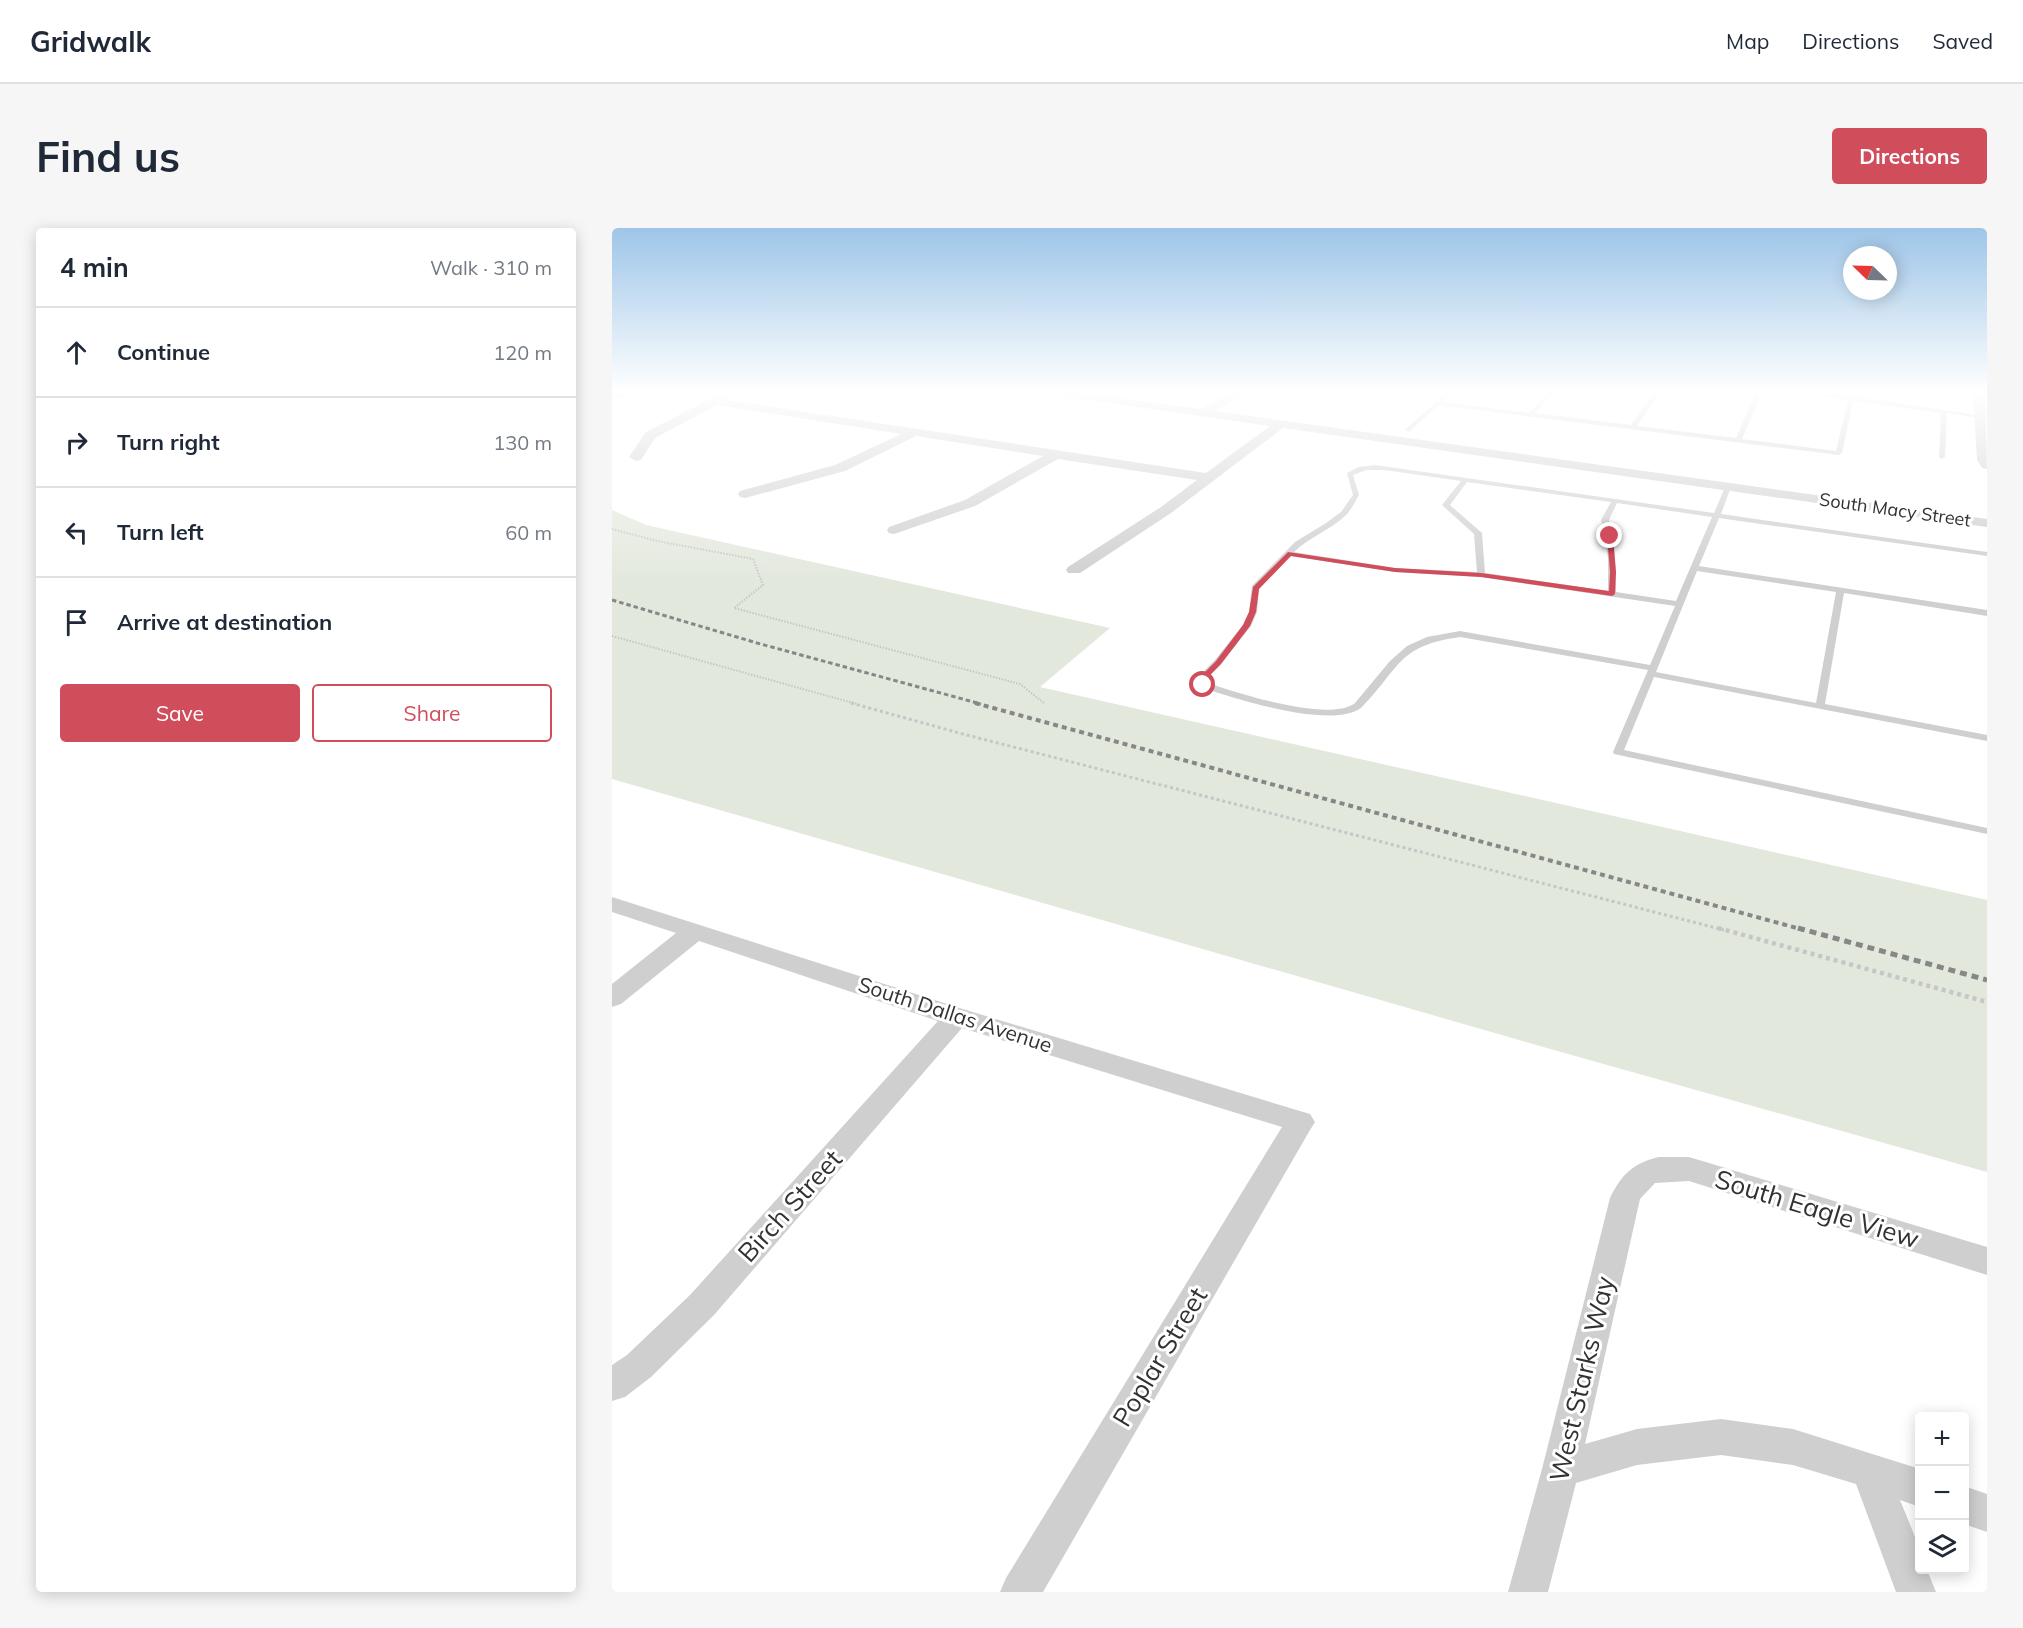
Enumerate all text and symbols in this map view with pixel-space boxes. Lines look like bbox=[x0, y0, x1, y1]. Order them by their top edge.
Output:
text: Gridwalk bbox=[30, 24, 151, 59]
text: Map bbox=[1726, 28, 1769, 54]
text: Directions bbox=[1802, 28, 1899, 54]
text: Saved bbox=[1932, 28, 1993, 54]
button: Directions bbox=[1832, 128, 1987, 184]
text: Find us bbox=[36, 130, 180, 183]
north arrow bbox=[1843, 246, 1897, 300]
text: 4 min bbox=[60, 251, 129, 284]
text: Walk · 310 m bbox=[430, 255, 552, 280]
icon: ahead bbox=[60, 336, 93, 369]
text: Continue bbox=[117, 338, 210, 366]
text: 120 m bbox=[493, 340, 552, 365]
icon: right bbox=[60, 426, 93, 459]
text: Turn right bbox=[117, 428, 220, 456]
text: 130 m bbox=[493, 430, 552, 455]
street label: South Macy Street bbox=[1818, 487, 1972, 532]
icon: left bbox=[60, 516, 93, 549]
text: Turn left bbox=[117, 518, 204, 546]
text: 60 m bbox=[505, 520, 552, 545]
route end bbox=[1596, 522, 1622, 548]
icon: arrive bbox=[60, 606, 93, 639]
text: Arrive at destination bbox=[117, 608, 332, 636]
route start bbox=[1189, 671, 1215, 697]
button: Save bbox=[60, 684, 300, 742]
button: Share bbox=[312, 684, 552, 742]
street label: South Dallas Avenue bbox=[855, 970, 1056, 1058]
street label: Birch Street bbox=[731, 1143, 849, 1269]
street label: South Eagle View bbox=[1711, 1162, 1923, 1255]
street label: West Starks Way bbox=[1542, 1273, 1621, 1485]
street label: Poplar Street bbox=[1105, 1281, 1214, 1432]
map controls bbox=[1915, 1412, 1969, 1574]
button: + bbox=[1915, 1412, 1969, 1466]
button: − bbox=[1915, 1466, 1969, 1520]
button: layers bbox=[1915, 1520, 1969, 1574]

